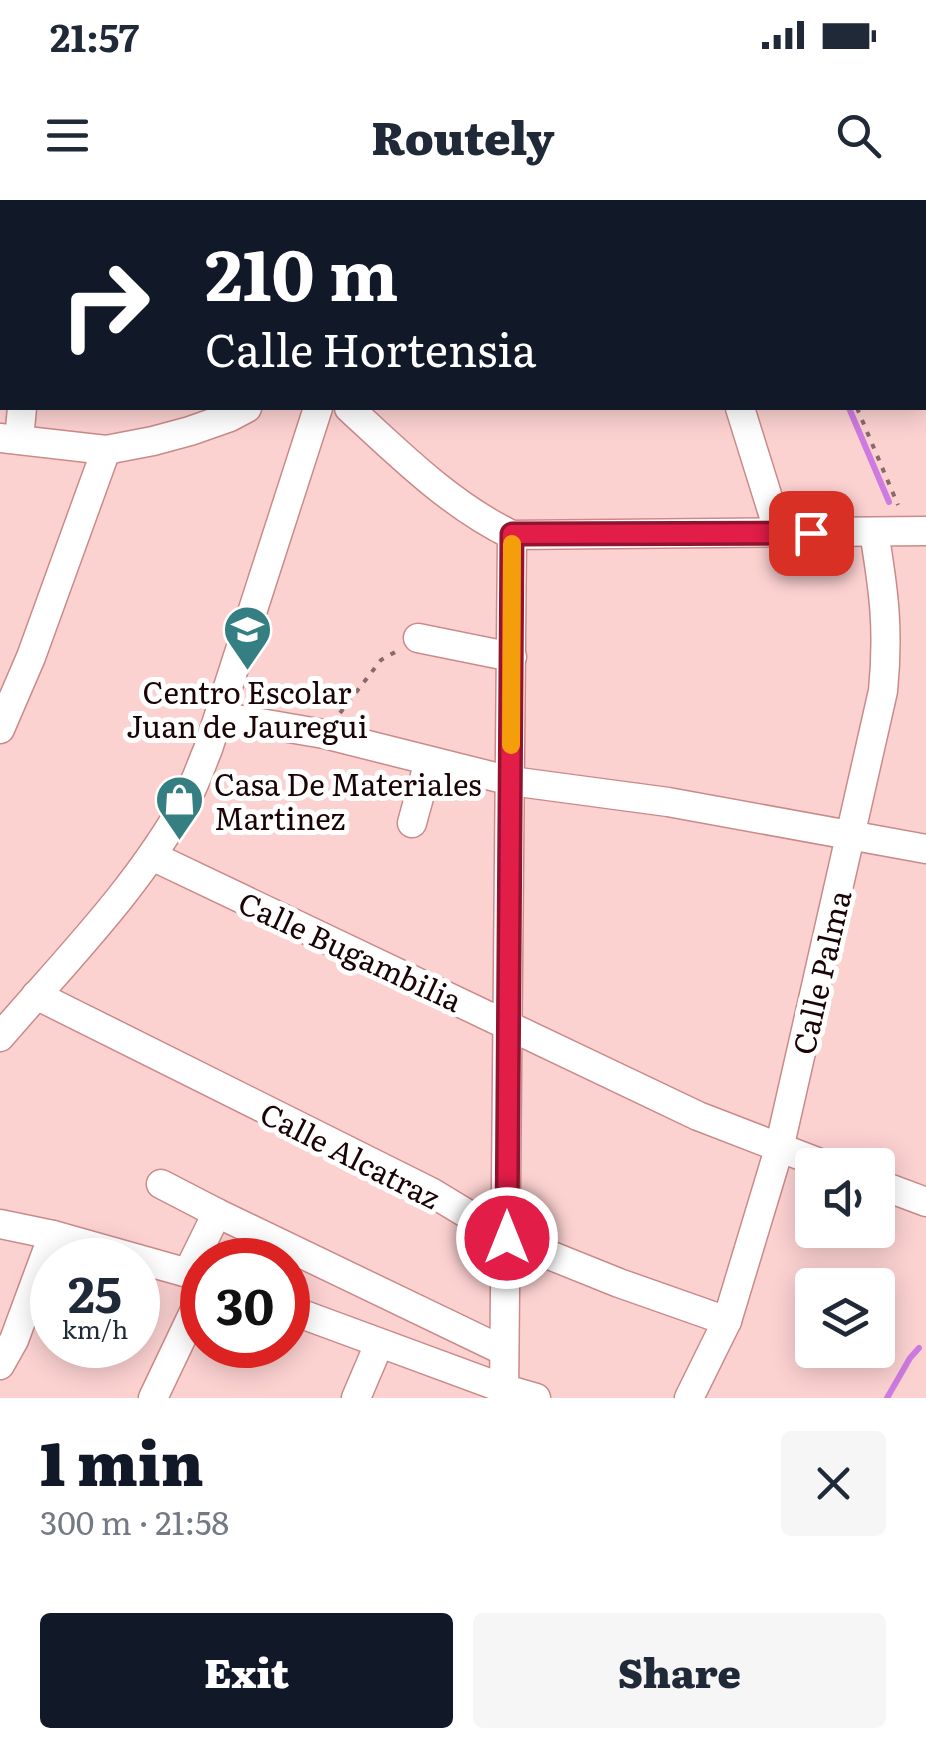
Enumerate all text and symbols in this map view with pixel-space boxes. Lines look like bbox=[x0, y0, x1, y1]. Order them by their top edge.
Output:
text: 21:57 bbox=[50, 7, 139, 64]
text: Routely bbox=[371, 102, 555, 169]
icon: menu bbox=[40, 108, 95, 163]
icon: search bbox=[831, 108, 886, 163]
text: 210 m bbox=[205, 219, 398, 323]
icon: right bbox=[40, 240, 170, 370]
text: Calle Hortensia bbox=[205, 314, 537, 381]
pin bbox=[769, 491, 854, 576]
icon: arrive bbox=[784, 506, 839, 561]
school or university icon: Centro Escolar Juan de Jauregui bbox=[221, 604, 273, 672]
place label: Centro Escolar Juan de Jauregui bbox=[126, 669, 368, 747]
place label: Casa De Materiales Martinez bbox=[214, 761, 482, 839]
shop icon: Casa De Materiales Martinez bbox=[153, 774, 205, 842]
street label: Calle Bugambilia bbox=[232, 879, 471, 1021]
street label: Calle Palma bbox=[780, 885, 860, 1059]
street label: Calle Alcatraz bbox=[253, 1090, 449, 1218]
map controls bbox=[795, 1148, 895, 1368]
button: sound bbox=[795, 1148, 895, 1248]
position arrow bbox=[455, 1186, 559, 1290]
speed limit sign: 30 bbox=[180, 1238, 310, 1368]
text: 25 bbox=[68, 1254, 122, 1328]
button: layers bbox=[795, 1268, 895, 1368]
text: km/h bbox=[62, 1310, 128, 1347]
text: 1 min bbox=[40, 1415, 204, 1504]
button: close bbox=[781, 1431, 886, 1536]
text: 300 m · 21:58 bbox=[40, 1497, 229, 1545]
button: Exit bbox=[40, 1613, 453, 1728]
button: Share bbox=[473, 1613, 886, 1728]

